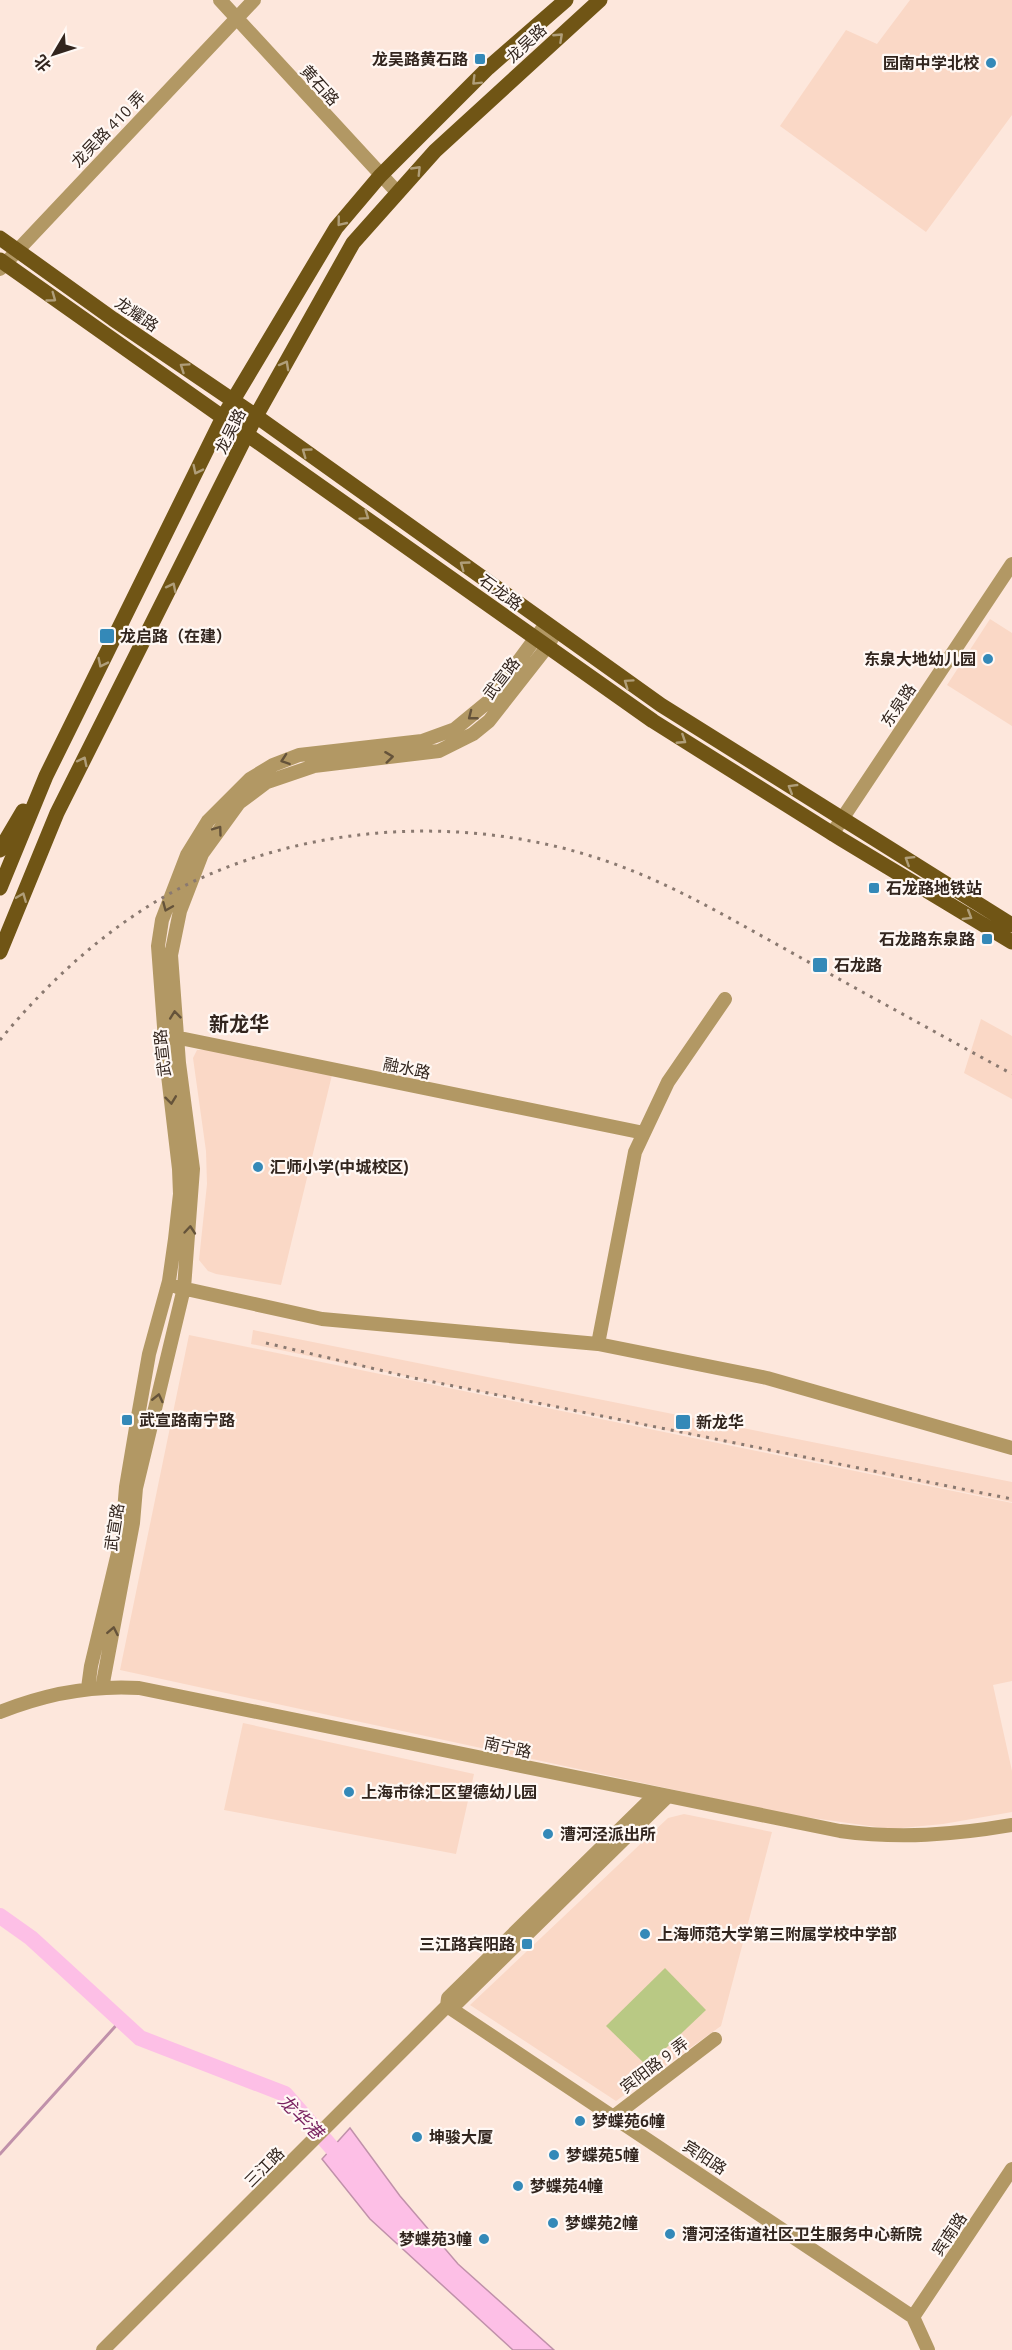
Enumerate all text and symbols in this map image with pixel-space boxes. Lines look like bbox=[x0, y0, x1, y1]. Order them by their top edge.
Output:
street label: 龙吴路 bbox=[502, 20, 550, 66]
north arrow bbox=[24, 24, 84, 84]
one-way arrow bbox=[553, 33, 563, 44]
place label: 龙吴路黄石路 bbox=[372, 50, 468, 68]
text: 北 bbox=[30, 52, 54, 75]
marker: 龙吴路黄石路 bbox=[473, 52, 487, 66]
place label: 园南中学北校 bbox=[883, 54, 980, 72]
marker: 园南中学北校 bbox=[984, 56, 998, 70]
street label: 黄石路 bbox=[297, 61, 343, 109]
one-way arrow bbox=[472, 74, 482, 85]
street label: 龙吴路 410 弄 bbox=[67, 87, 149, 171]
one-way arrow bbox=[410, 167, 421, 177]
one-way arrow bbox=[338, 215, 349, 226]
one-way arrow bbox=[46, 290, 57, 301]
street label: 龙耀路 bbox=[112, 293, 162, 335]
one-way arrow bbox=[278, 361, 289, 371]
one-way arrow bbox=[179, 363, 190, 374]
street label: 龙吴路 bbox=[211, 405, 249, 457]
one-way arrow bbox=[302, 448, 313, 459]
one-way arrow bbox=[193, 463, 205, 474]
one-way arrow bbox=[359, 509, 370, 520]
one-way arrow bbox=[460, 562, 471, 573]
street label: 石龙路 bbox=[476, 571, 526, 613]
one-way arrow bbox=[164, 583, 176, 594]
marker: 龙启路（在建） bbox=[98, 627, 116, 645]
place label: 龙启路（在建） bbox=[120, 627, 232, 645]
place label: 东泉大地幼儿园 bbox=[864, 650, 976, 668]
marker: 东泉大地幼儿园 bbox=[981, 652, 995, 666]
street label: 武宣路 bbox=[479, 654, 523, 702]
one-way arrow bbox=[97, 657, 109, 668]
one-way arrow bbox=[624, 679, 635, 690]
street label: 东泉路 bbox=[877, 680, 919, 730]
one-way arrow bbox=[468, 708, 479, 719]
one-way arrow bbox=[675, 733, 686, 744]
one-way arrow bbox=[385, 751, 394, 763]
one-way arrow bbox=[280, 753, 291, 766]
one-way arrow bbox=[76, 756, 88, 767]
one-way arrow bbox=[788, 784, 798, 796]
one-way arrow bbox=[211, 826, 222, 837]
one-way arrow bbox=[905, 856, 915, 868]
place label: 石龙路地铁站 bbox=[886, 879, 982, 897]
marker: 石龙路地铁站 bbox=[867, 881, 881, 895]
one-way arrow bbox=[15, 893, 27, 904]
one-way arrow bbox=[162, 901, 174, 912]
one-way arrow bbox=[962, 908, 972, 920]
place label: 石龙路东泉路 bbox=[879, 930, 975, 948]
marker: 石龙路东泉路 bbox=[980, 932, 994, 946]
marker: 石龙路 bbox=[811, 956, 829, 974]
place label: 石龙路 bbox=[834, 956, 882, 974]
one-way arrow bbox=[169, 1010, 182, 1019]
district label: 新龙华 bbox=[209, 1012, 269, 1035]
street label: 武宣路 bbox=[151, 1028, 173, 1078]
street label: 融水路 bbox=[382, 1054, 432, 1082]
one-way arrow bbox=[164, 1095, 176, 1105]
place label: 汇师小学(中城校区) bbox=[270, 1158, 409, 1177]
marker: 汇师小学(中城校区) bbox=[251, 1160, 265, 1174]
one-way arrow bbox=[183, 1225, 196, 1234]
one-way arrow bbox=[150, 1393, 163, 1403]
place label: 武宣路南宁路 bbox=[139, 1411, 235, 1429]
marker: 武宣路南宁路 bbox=[120, 1413, 134, 1427]
marker: 新龙华 bbox=[674, 1413, 692, 1431]
place label: 新龙华 bbox=[696, 1413, 744, 1431]
street label: 武宣路 bbox=[101, 1502, 127, 1552]
one-way arrow bbox=[106, 1626, 119, 1636]
street label: 南宁路 bbox=[483, 1733, 533, 1761]
place label: 上海市徐汇区望德幼儿园 bbox=[361, 1783, 537, 1801]
marker: 上海市徐汇区望德幼儿园 bbox=[342, 1785, 356, 1799]
place label: 漕河泾派出所 bbox=[560, 1825, 656, 1843]
marker: 漕河泾派出所 bbox=[541, 1827, 555, 1841]
place label: 上海师范大学第三附属学校中学部 bbox=[657, 1925, 897, 1943]
marker: 上海师范大学第三附属学校中学部 bbox=[638, 1927, 652, 1941]
place label: 三江路宾阳路 bbox=[419, 1935, 515, 1953]
marker: 三江路宾阳路 bbox=[520, 1937, 534, 1951]
street label: 宾阳路 9 弄 bbox=[616, 2034, 692, 2096]
water label: 龙华港 bbox=[275, 2090, 329, 2144]
place label: 梦蝶苑6幢 bbox=[592, 2112, 665, 2130]
marker: 梦蝶苑6幢 bbox=[573, 2114, 587, 2128]
place label: 坤骏大厦 bbox=[429, 2128, 493, 2146]
marker: 坤骏大厦 bbox=[410, 2130, 424, 2144]
street label: 宾阳路 bbox=[680, 2136, 730, 2178]
street label: 三江路 bbox=[241, 2144, 287, 2190]
place label: 梦蝶苑5幢 bbox=[566, 2146, 639, 2164]
marker: 梦蝶苑5幢 bbox=[547, 2148, 561, 2162]
place label: 梦蝶苑4幢 bbox=[530, 2177, 603, 2195]
marker: 梦蝶苑4幢 bbox=[511, 2179, 525, 2193]
street label: 宾南路 bbox=[928, 2209, 970, 2259]
place label: 梦蝶苑2幢 bbox=[565, 2214, 638, 2232]
marker: 梦蝶苑2幢 bbox=[546, 2216, 560, 2230]
place label: 漕河泾街道社区卫生服务中心新院 bbox=[682, 2225, 922, 2243]
marker: 漕河泾街道社区卫生服务中心新院 bbox=[663, 2227, 677, 2241]
place label: 梦蝶苑3幢 bbox=[399, 2230, 472, 2248]
marker: 梦蝶苑3幢 bbox=[477, 2232, 491, 2246]

